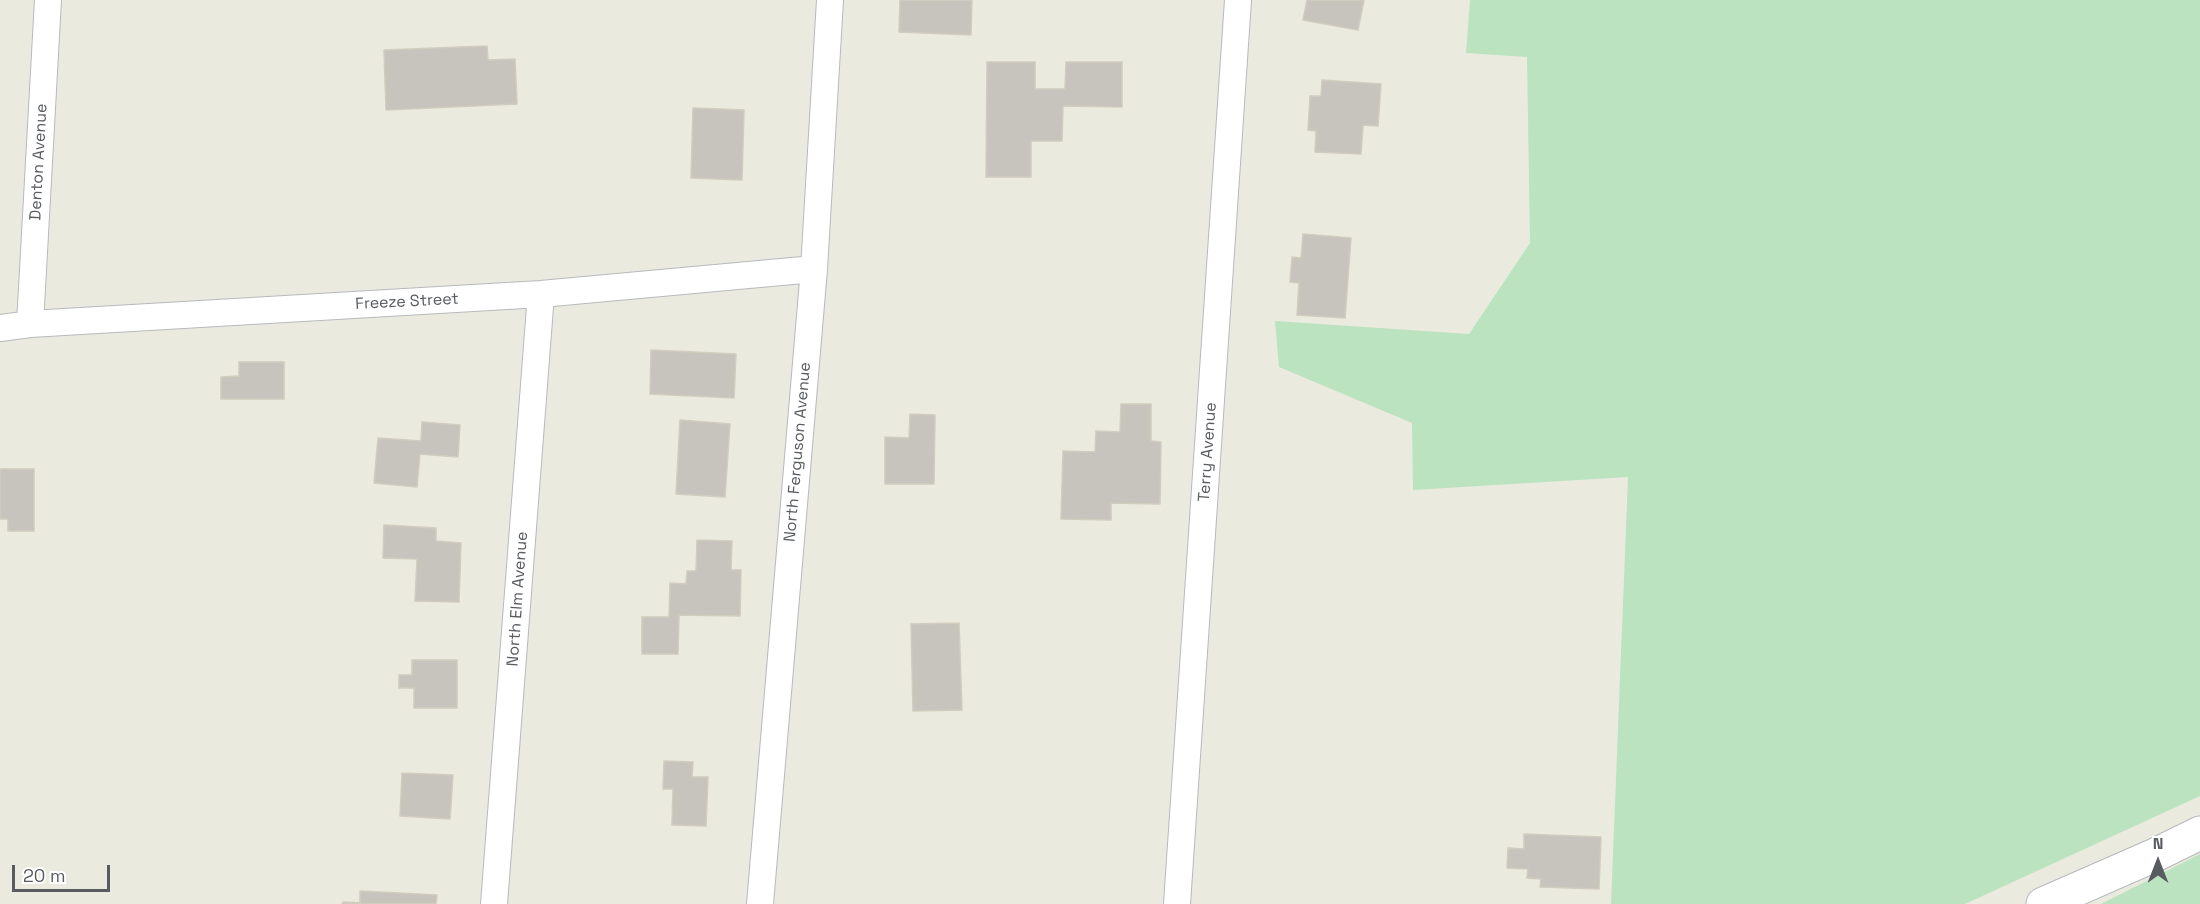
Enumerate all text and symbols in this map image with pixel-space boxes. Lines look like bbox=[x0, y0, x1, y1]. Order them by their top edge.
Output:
street label: Denton Avenue bbox=[26, 103, 52, 221]
street label: Freeze Street bbox=[355, 290, 459, 314]
street label: North Ferguson Avenue bbox=[781, 361, 815, 543]
street label: Terry Avenue bbox=[1195, 402, 1221, 502]
street label: North Elm Avenue bbox=[504, 531, 532, 667]
north arrow bbox=[2128, 832, 2188, 892]
text: N bbox=[2153, 833, 2163, 854]
scale bar bbox=[15, 853, 112, 891]
text: 20 m bbox=[23, 864, 66, 887]

